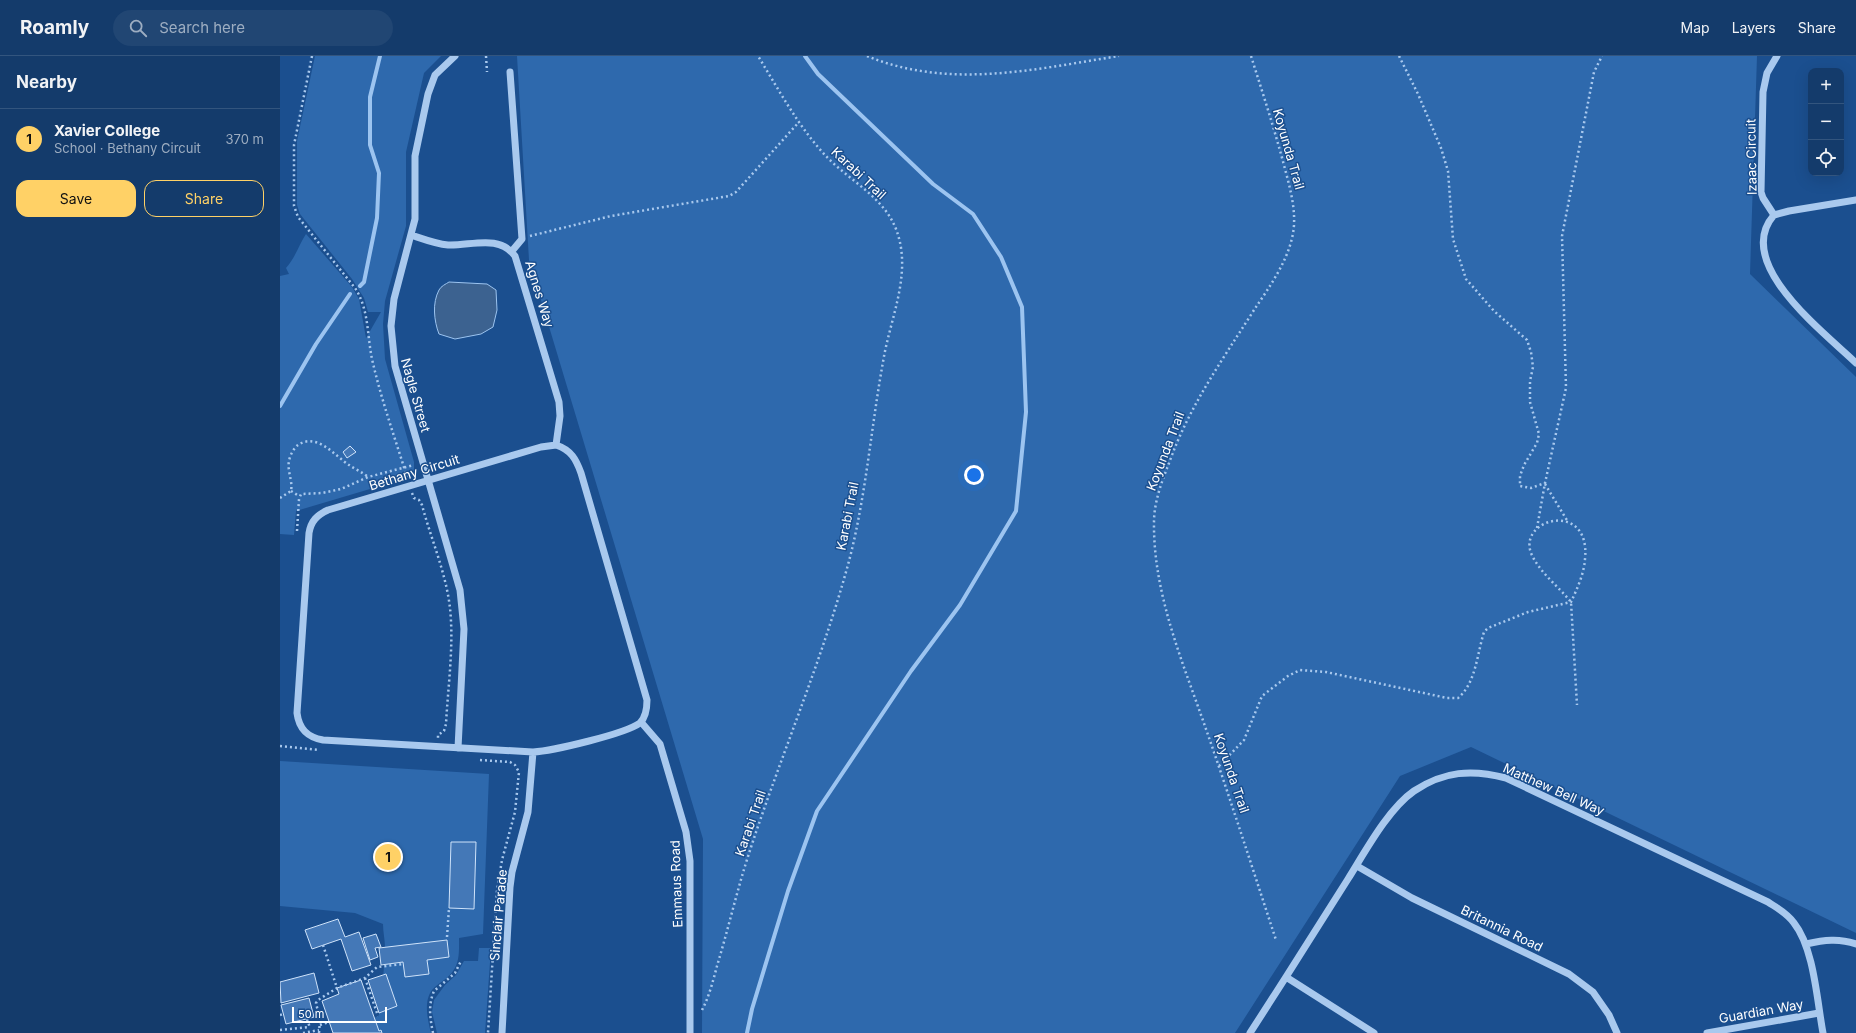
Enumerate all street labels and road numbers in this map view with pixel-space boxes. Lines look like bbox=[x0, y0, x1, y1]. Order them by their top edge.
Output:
street label: Koyunda Trail bbox=[1270, 107, 1308, 191]
street label: Izaac Circuit bbox=[1742, 119, 1760, 195]
street label: Karabi Trail bbox=[828, 144, 890, 202]
street label: Agnes Way bbox=[522, 259, 558, 329]
street label: Nagle Street bbox=[398, 356, 434, 434]
street label: Koyunda Trail bbox=[1143, 409, 1187, 493]
street label: Bethany Circuit bbox=[367, 451, 461, 493]
street label: Karabi Trail bbox=[833, 481, 861, 551]
street label: Koyunda Trail bbox=[1211, 731, 1253, 815]
street label: Matthew Bell Way bbox=[1501, 759, 1607, 819]
street label: Karabi Trail bbox=[731, 788, 769, 858]
street label: Emmaus Road bbox=[666, 840, 686, 928]
street label: Sinclair Parade bbox=[486, 868, 510, 962]
street label: Britannia Road bbox=[1458, 901, 1546, 955]
street label: Guardian Way bbox=[1717, 996, 1805, 1026]

